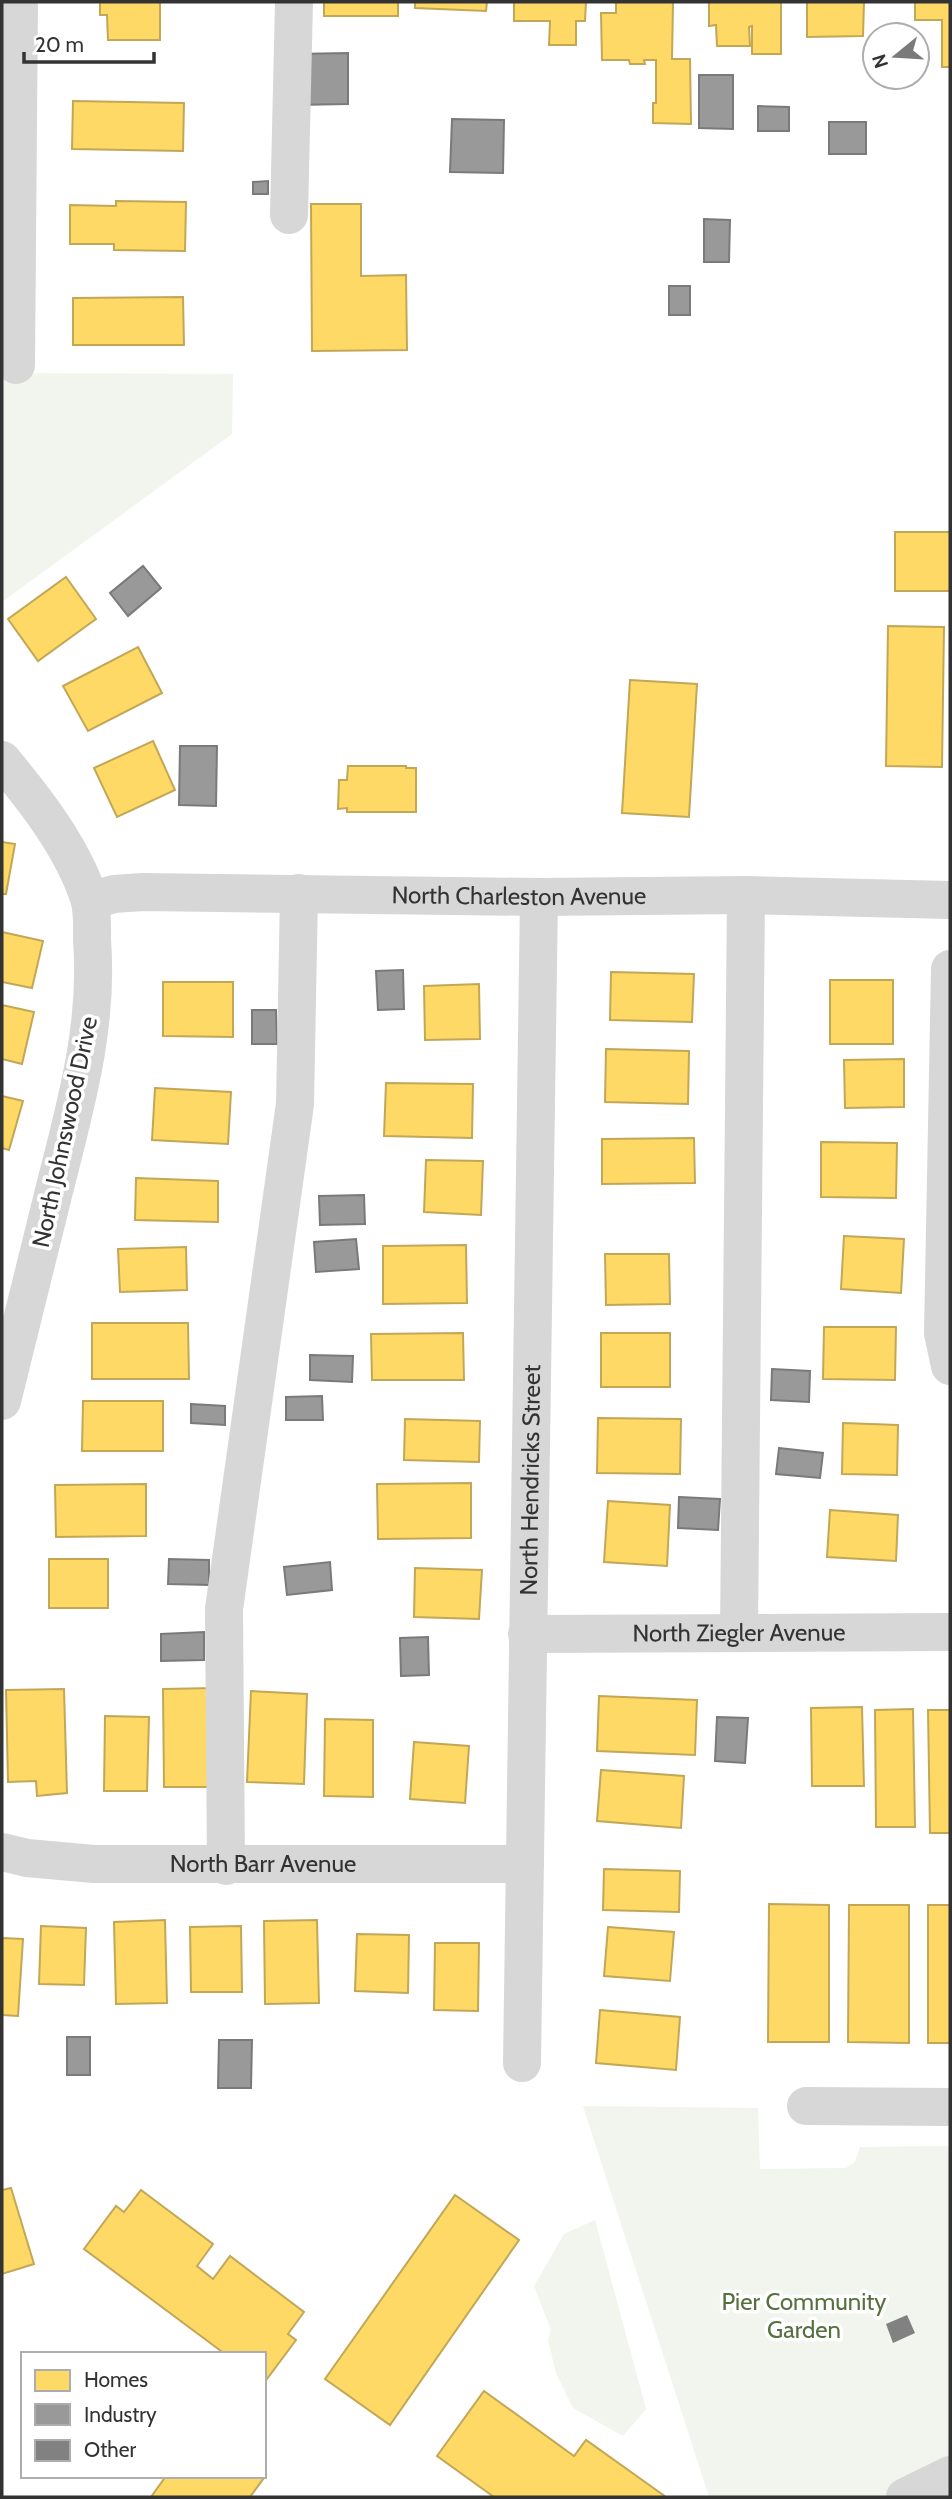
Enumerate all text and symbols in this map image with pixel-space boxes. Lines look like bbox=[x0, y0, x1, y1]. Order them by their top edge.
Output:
scale bar bbox=[24, 21, 154, 65]
north arrow bbox=[861, 21, 931, 91]
text: 20 m bbox=[35, 32, 84, 57]
text: N bbox=[867, 51, 893, 71]
street label: North Charleston Avenue bbox=[391, 880, 646, 911]
street label: North Johnswood Drive bbox=[26, 1014, 103, 1250]
street label: North Hendricks Street bbox=[514, 1364, 546, 1596]
street label: North Ziegler Avenue bbox=[632, 1617, 846, 1648]
street label: North Barr Avenue bbox=[170, 1849, 356, 1878]
park label: Pier Community Garden bbox=[722, 2287, 886, 2344]
legend bbox=[21, 2352, 266, 2478]
text: Homes bbox=[84, 2367, 148, 2392]
text: Industry bbox=[84, 2402, 157, 2427]
text: Other bbox=[84, 2437, 136, 2462]

